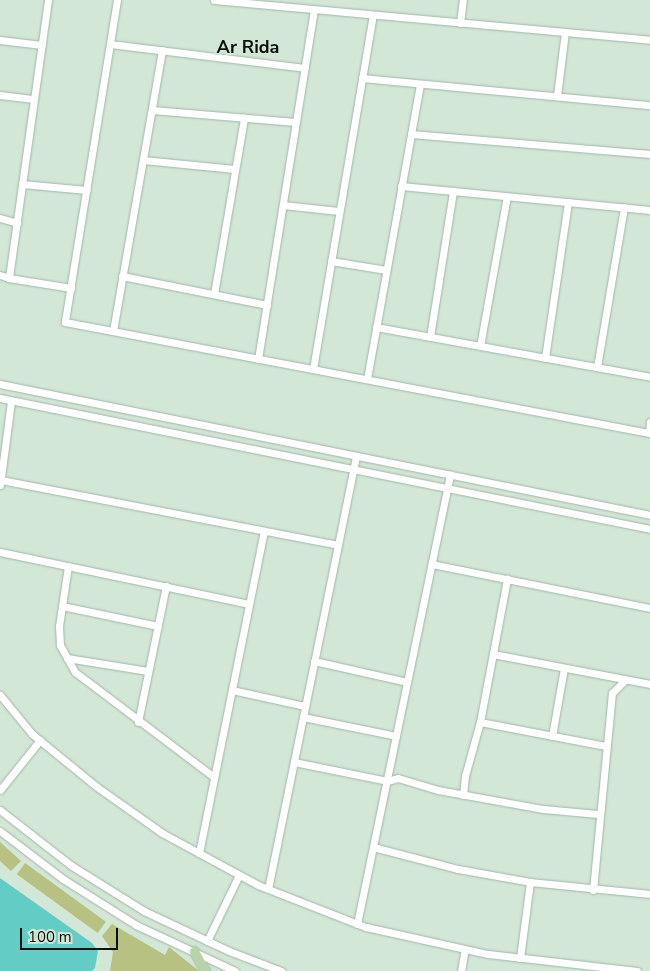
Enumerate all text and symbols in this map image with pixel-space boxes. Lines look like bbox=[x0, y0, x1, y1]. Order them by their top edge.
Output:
district label: Ar Rida bbox=[217, 36, 279, 58]
scale bar bbox=[22, 918, 120, 950]
text: 100 m bbox=[28, 927, 72, 947]

